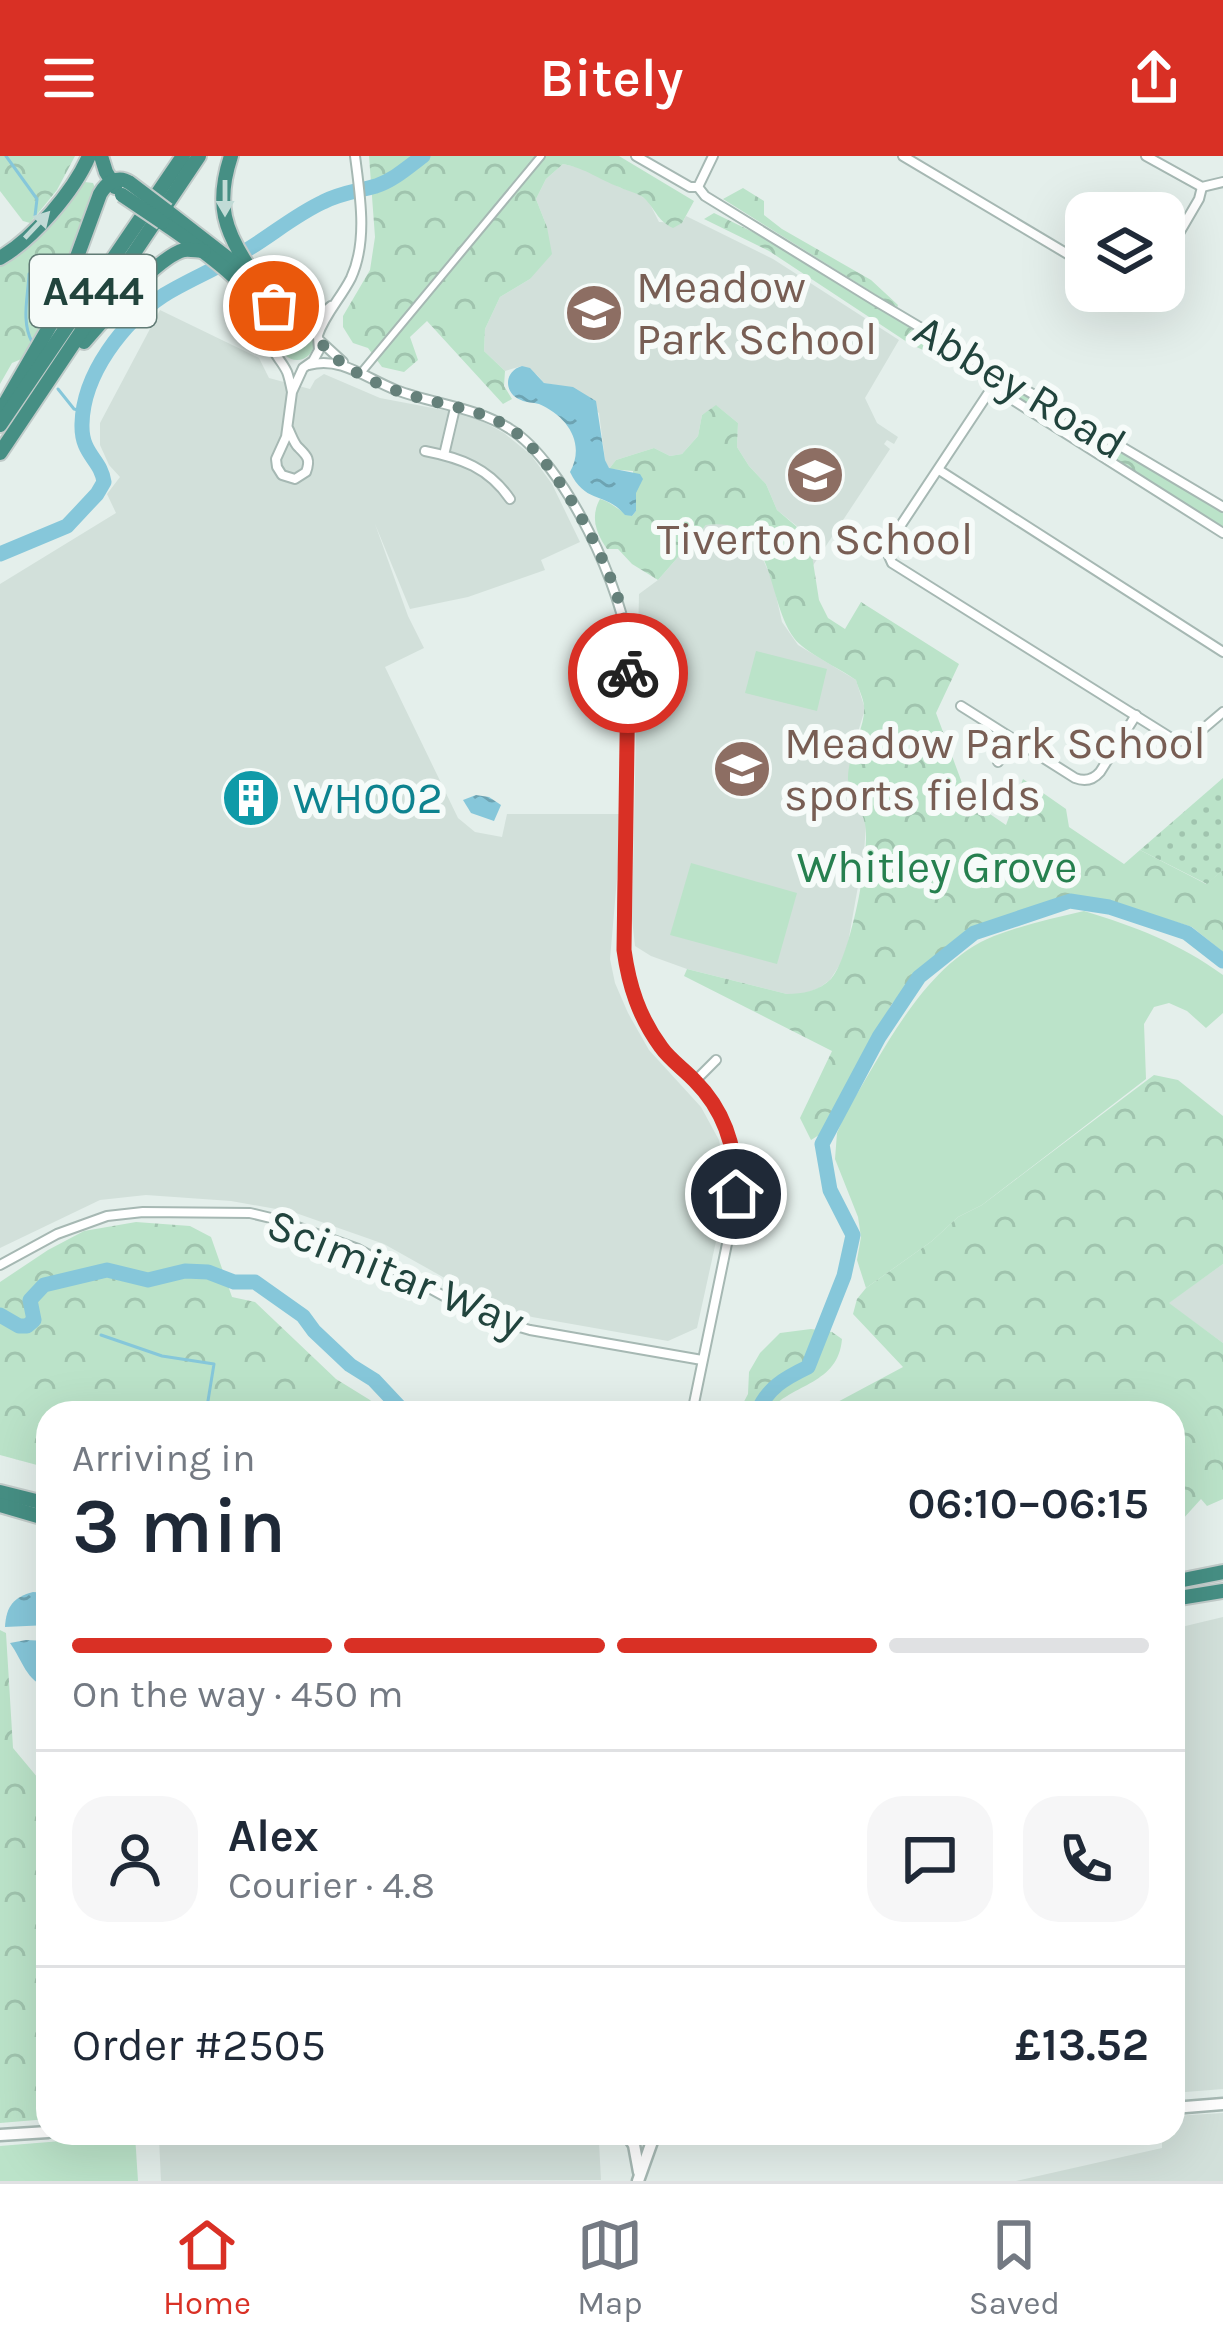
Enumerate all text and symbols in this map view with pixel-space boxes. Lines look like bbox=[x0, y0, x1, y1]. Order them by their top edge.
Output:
icon: menu bbox=[36, 45, 102, 111]
icon: share bbox=[1121, 45, 1187, 111]
text: Bitely bbox=[540, 46, 683, 110]
one-way arrow bbox=[215, 180, 235, 218]
map controls bbox=[1065, 192, 1185, 312]
button: layers bbox=[1065, 192, 1185, 312]
one-way arrow bbox=[23, 211, 51, 240]
road number: A444 bbox=[30, 255, 156, 327]
pin bbox=[223, 255, 325, 357]
place label: Meadow Park School bbox=[636, 261, 877, 365]
icon: bag bbox=[241, 273, 307, 339]
school or university icon: Meadow Park School bbox=[563, 282, 625, 344]
street label: Abbey Road bbox=[904, 304, 1135, 471]
school or university icon: Tiverton School bbox=[784, 444, 846, 506]
place label: Tiverton School bbox=[657, 513, 973, 565]
courier bbox=[568, 613, 688, 733]
icon: bike bbox=[595, 640, 661, 706]
place label: Meadow Park School sports fields bbox=[784, 717, 1206, 821]
school or university icon: Meadow Park School sports fields bbox=[711, 738, 773, 800]
building icon: WH002 bbox=[220, 767, 282, 829]
place label: WH002 bbox=[293, 772, 443, 824]
park label: Whitley Grove bbox=[797, 841, 1077, 894]
pin bbox=[685, 1143, 787, 1245]
icon: home bbox=[703, 1161, 769, 1227]
street label: Scimitar Way bbox=[260, 1198, 532, 1349]
text: Arriving in bbox=[72, 1435, 255, 1481]
text: 06:10–06:15 bbox=[908, 1477, 1149, 1529]
text: 3 min bbox=[72, 1480, 286, 1572]
text: On the way · 450 m bbox=[72, 1671, 404, 1717]
button: person bbox=[72, 1796, 198, 1922]
button: chat bbox=[867, 1796, 993, 1922]
button: phone bbox=[1023, 1796, 1149, 1922]
text: Alex bbox=[228, 1810, 319, 1862]
text: Courier · 4.8 bbox=[228, 1862, 435, 1908]
text: Order #2505 bbox=[72, 2019, 326, 2071]
text: £13.52 bbox=[1015, 2019, 1149, 2071]
tab: Home bbox=[163, 2212, 251, 2322]
tab: Map bbox=[577, 2212, 643, 2322]
tab: Saved bbox=[969, 2212, 1060, 2322]

